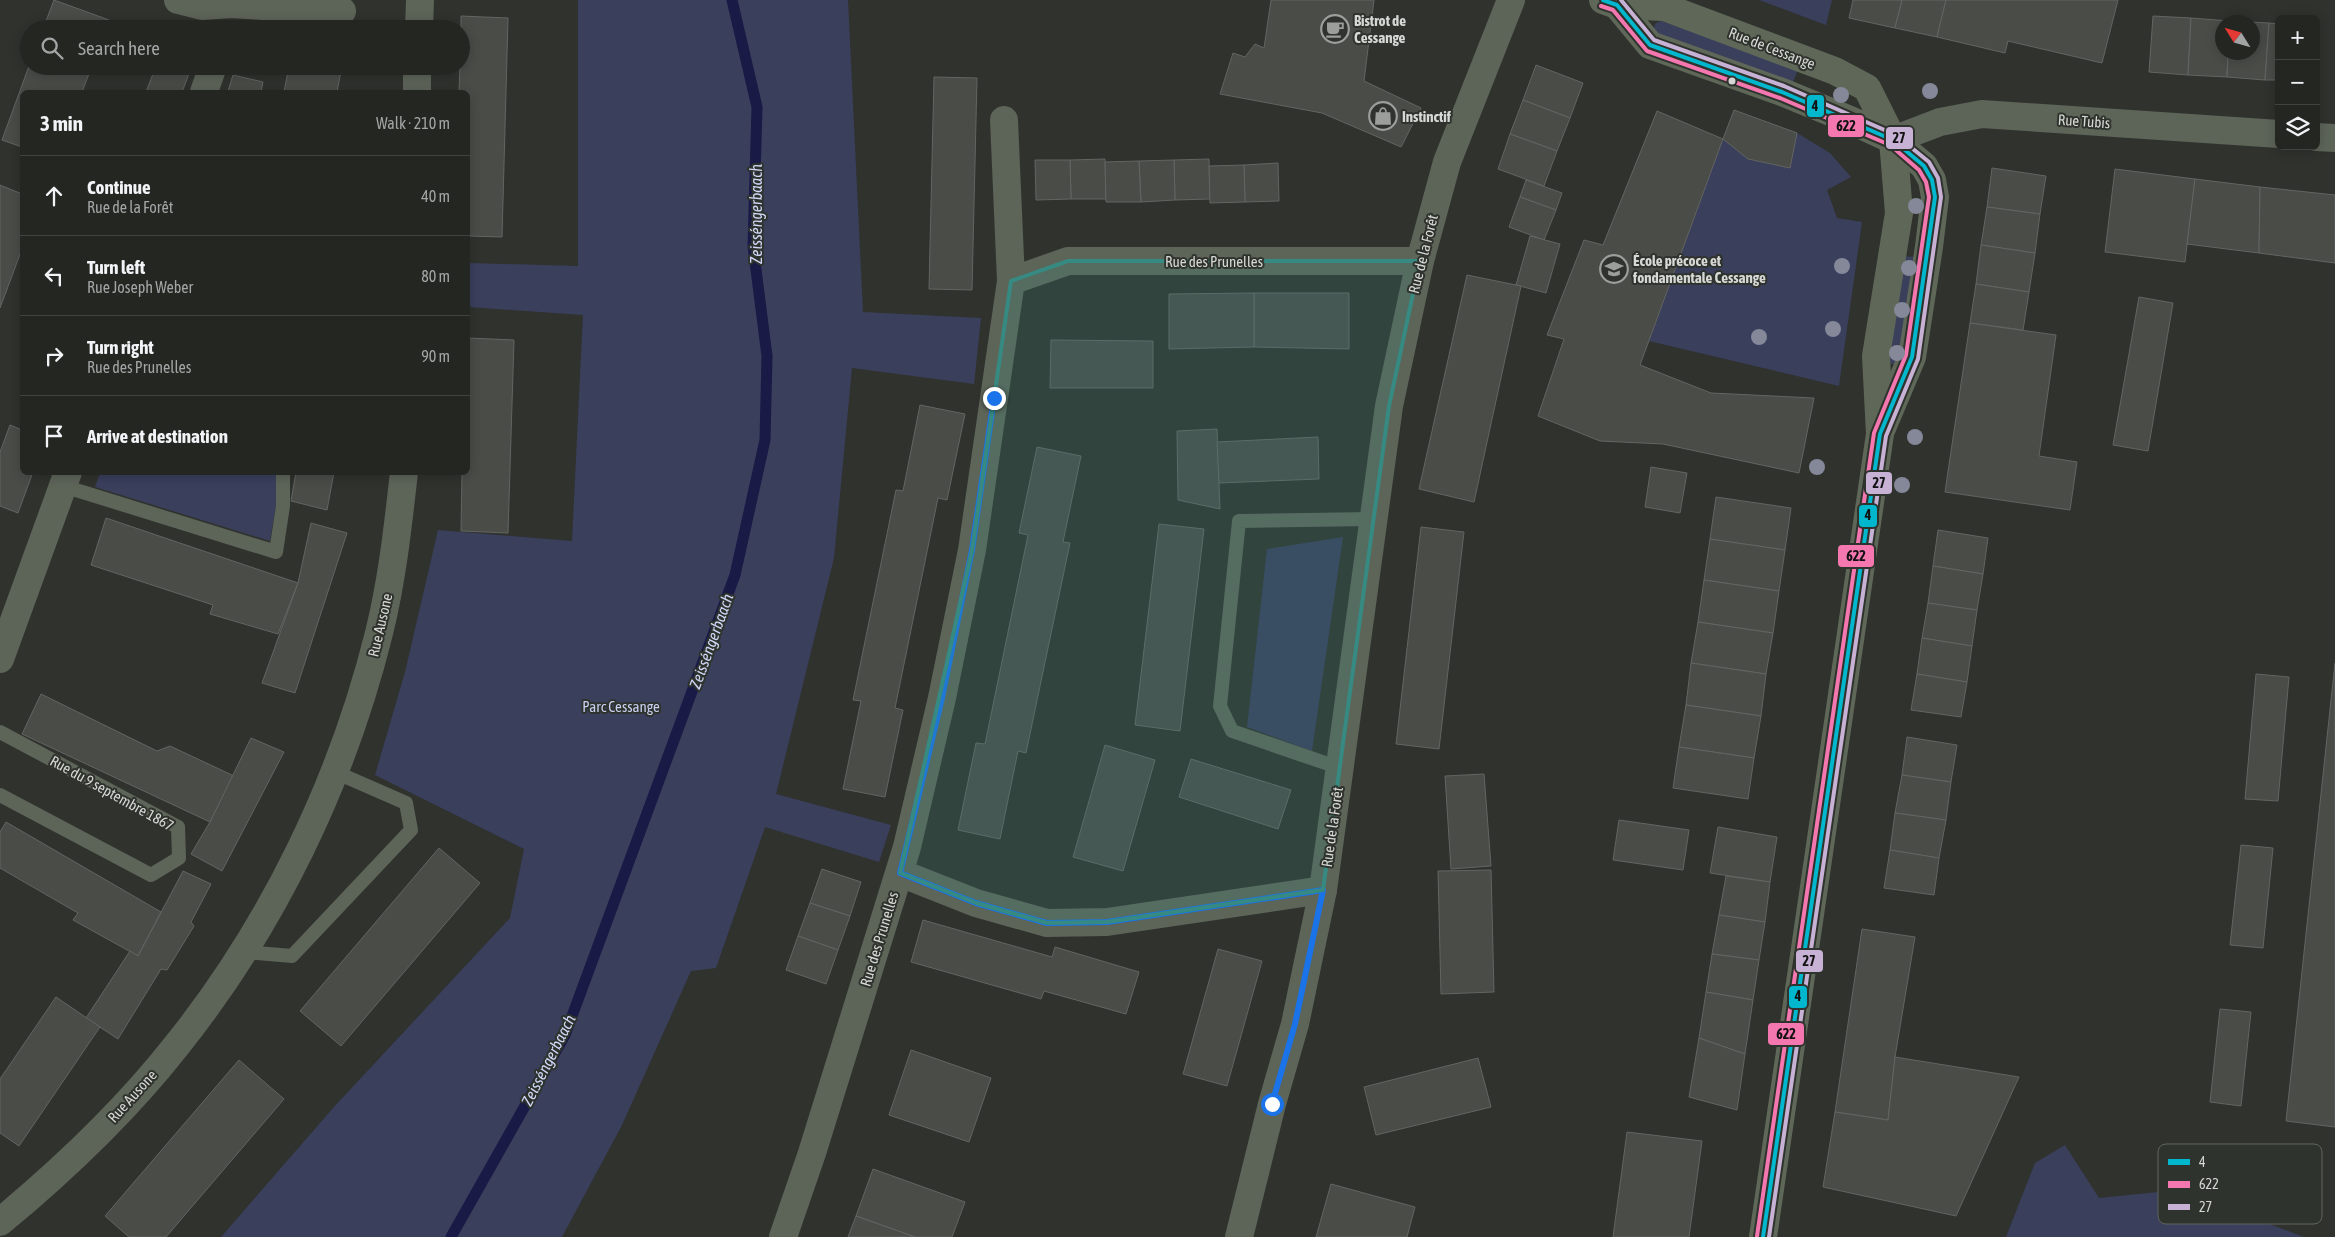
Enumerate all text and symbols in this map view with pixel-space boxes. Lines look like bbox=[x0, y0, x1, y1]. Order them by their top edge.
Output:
place label: Bistrot de Cessange bbox=[1354, 12, 1406, 46]
cafe icon: Bistrot de Cessange bbox=[1320, 14, 1350, 44]
north arrow bbox=[2215, 15, 2260, 60]
map controls bbox=[2275, 15, 2320, 150]
button: + bbox=[2275, 15, 2320, 60]
search box bbox=[20, 20, 470, 75]
street label: Rue de Cessange bbox=[1726, 24, 1818, 72]
icon: search bbox=[38, 34, 66, 62]
text: Search here bbox=[78, 37, 160, 59]
button: − bbox=[2275, 60, 2320, 105]
unlabelled marker bbox=[1727, 76, 1737, 86]
line badge: 4 bbox=[1806, 94, 1825, 118]
text: 4 bbox=[1811, 98, 1819, 114]
shop icon: Instinctif bbox=[1368, 101, 1398, 131]
button: layers bbox=[2275, 105, 2320, 150]
place label: Instinctif bbox=[1402, 108, 1452, 125]
text: 3 min bbox=[40, 111, 83, 135]
street label: Rue Tubis bbox=[2057, 111, 2111, 131]
text: Walk · 210 m bbox=[376, 114, 450, 132]
line badge: 622 bbox=[1827, 114, 1865, 138]
text: 622 bbox=[1836, 118, 1856, 134]
line badge: 27 bbox=[1885, 126, 1914, 150]
text: 27 bbox=[1892, 130, 1906, 146]
water label: Zeisséngerbaach bbox=[747, 164, 766, 264]
text: Continue bbox=[87, 176, 151, 198]
icon: ahead bbox=[40, 182, 68, 210]
text: 40 m bbox=[421, 187, 450, 205]
text: Rue de la Forêt bbox=[87, 198, 173, 216]
street label: Rue de la Forêt bbox=[1405, 213, 1441, 295]
place label: École précoce et fondamentale Cessange bbox=[1632, 252, 1766, 286]
street label: Rue des Prunelles bbox=[1165, 253, 1263, 270]
school or university icon: École précoce et fondamentale Cessange bbox=[1599, 254, 1629, 284]
text: Turn left bbox=[87, 256, 145, 278]
icon: left bbox=[40, 262, 68, 290]
text: 80 m bbox=[421, 267, 450, 285]
text: Rue Joseph Weber bbox=[87, 278, 193, 296]
text: Turn right bbox=[87, 336, 154, 358]
icon: right bbox=[40, 342, 68, 370]
text: 90 m bbox=[421, 347, 450, 365]
text: Rue des Prunelles bbox=[87, 358, 191, 376]
route end bbox=[983, 387, 1006, 410]
icon: arrive bbox=[40, 422, 68, 450]
text: Arrive at destination bbox=[87, 425, 228, 447]
line badge: 27 bbox=[1865, 471, 1893, 495]
text: 27 bbox=[1872, 475, 1886, 491]
line badge: 4 bbox=[1858, 504, 1878, 528]
text: 4 bbox=[1864, 507, 1872, 523]
line badge: 622 bbox=[1837, 544, 1875, 568]
text: 622 bbox=[1846, 548, 1866, 564]
street label: Rue Ausone bbox=[364, 591, 396, 658]
water label: Zeisséngerbaach bbox=[685, 591, 738, 691]
park label: Parc Cessange bbox=[582, 698, 660, 715]
street label: Rue du 9 septembre 1867 bbox=[47, 752, 177, 834]
street label: Rue de la Forêt bbox=[1318, 786, 1346, 868]
street label: Rue des Prunelles bbox=[857, 890, 901, 988]
line badge: 27 bbox=[1795, 949, 1824, 973]
text: 27 bbox=[1802, 953, 1816, 969]
line badge: 4 bbox=[1788, 985, 1808, 1009]
text: 4 bbox=[1794, 988, 1802, 1004]
water label: Zeisséngerbaach bbox=[517, 1011, 580, 1109]
line badge: 622 bbox=[1767, 1022, 1805, 1046]
text: 622 bbox=[1776, 1026, 1796, 1042]
street label: Rue Ausone bbox=[104, 1066, 160, 1126]
route start bbox=[1261, 1093, 1284, 1116]
legend bbox=[2158, 1144, 2322, 1224]
text: 4 bbox=[2199, 1154, 2206, 1170]
text: 622 bbox=[2199, 1176, 2219, 1192]
text: 27 bbox=[2199, 1199, 2212, 1215]

